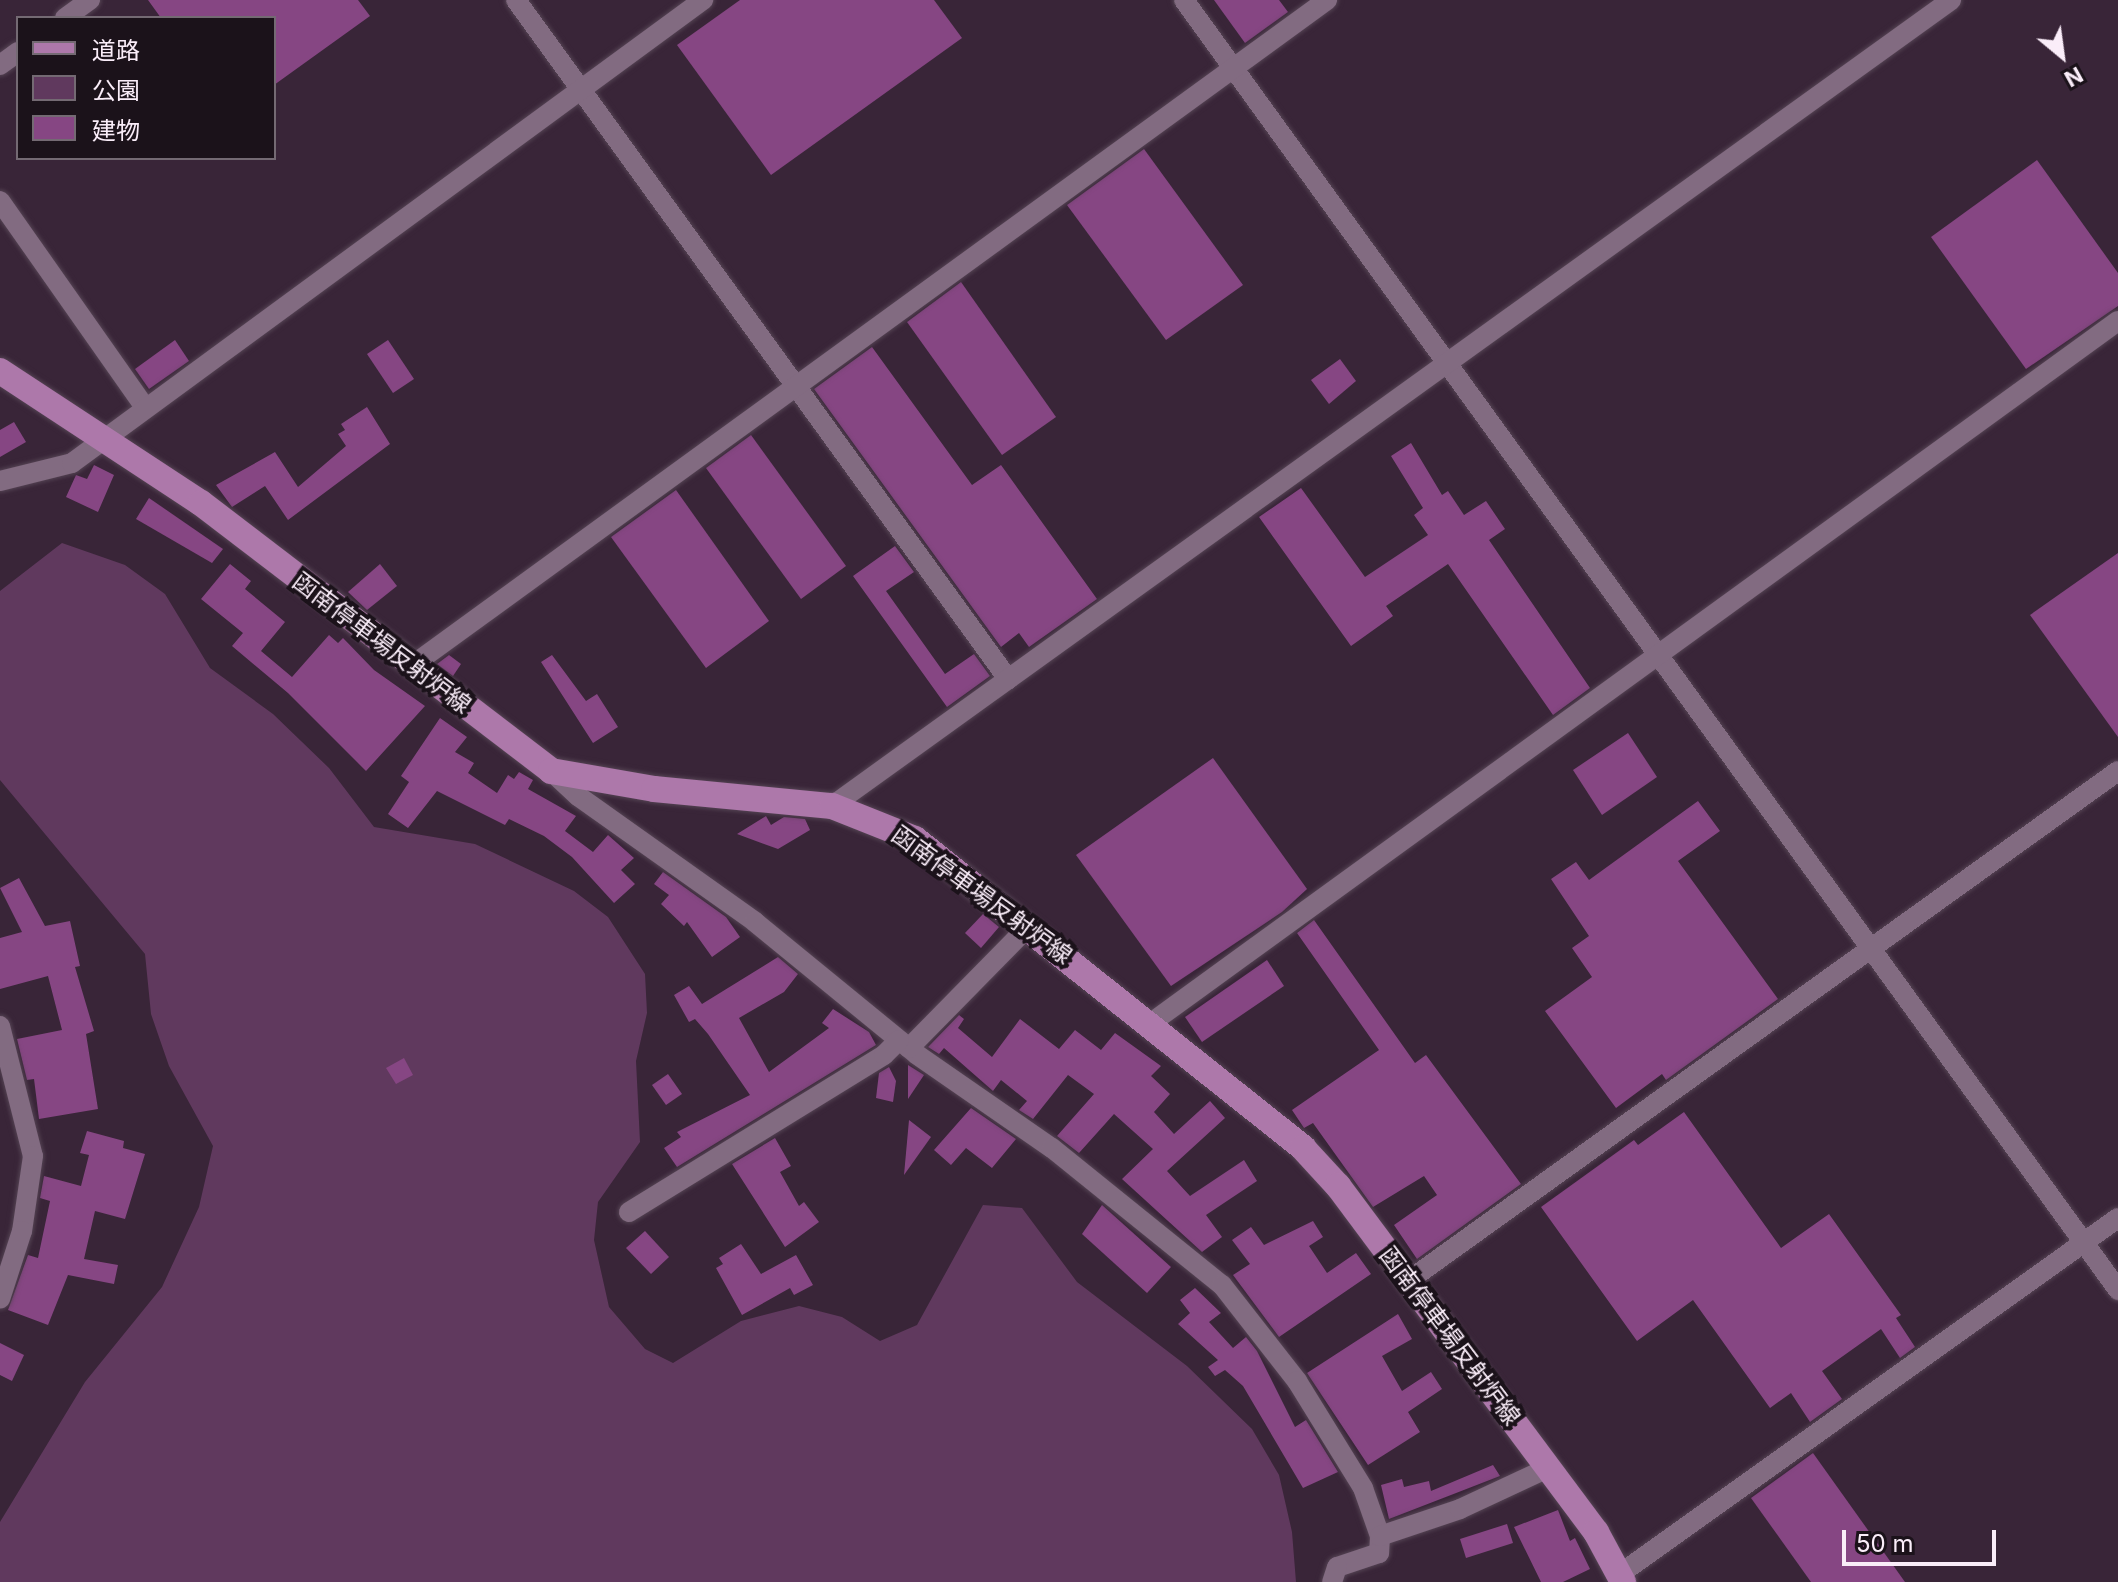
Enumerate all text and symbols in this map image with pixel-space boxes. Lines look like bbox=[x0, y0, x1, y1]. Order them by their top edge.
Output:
legend bbox=[16, 16, 276, 160]
north arrow bbox=[2022, 16, 2102, 96]
text: 道路 bbox=[92, 36, 140, 65]
text: N bbox=[2060, 62, 2087, 92]
text: 公園 bbox=[92, 76, 140, 105]
text: 建物 bbox=[92, 116, 140, 145]
street label: 函南停車場反射炉線 bbox=[287, 567, 477, 719]
street label: 函南停車場反射炉線 bbox=[886, 820, 1078, 970]
street label: 函南停車場反射炉線 bbox=[1374, 1241, 1526, 1431]
scale bar bbox=[1846, 1514, 2000, 1564]
text: 50 m bbox=[1856, 1529, 1914, 1558]

